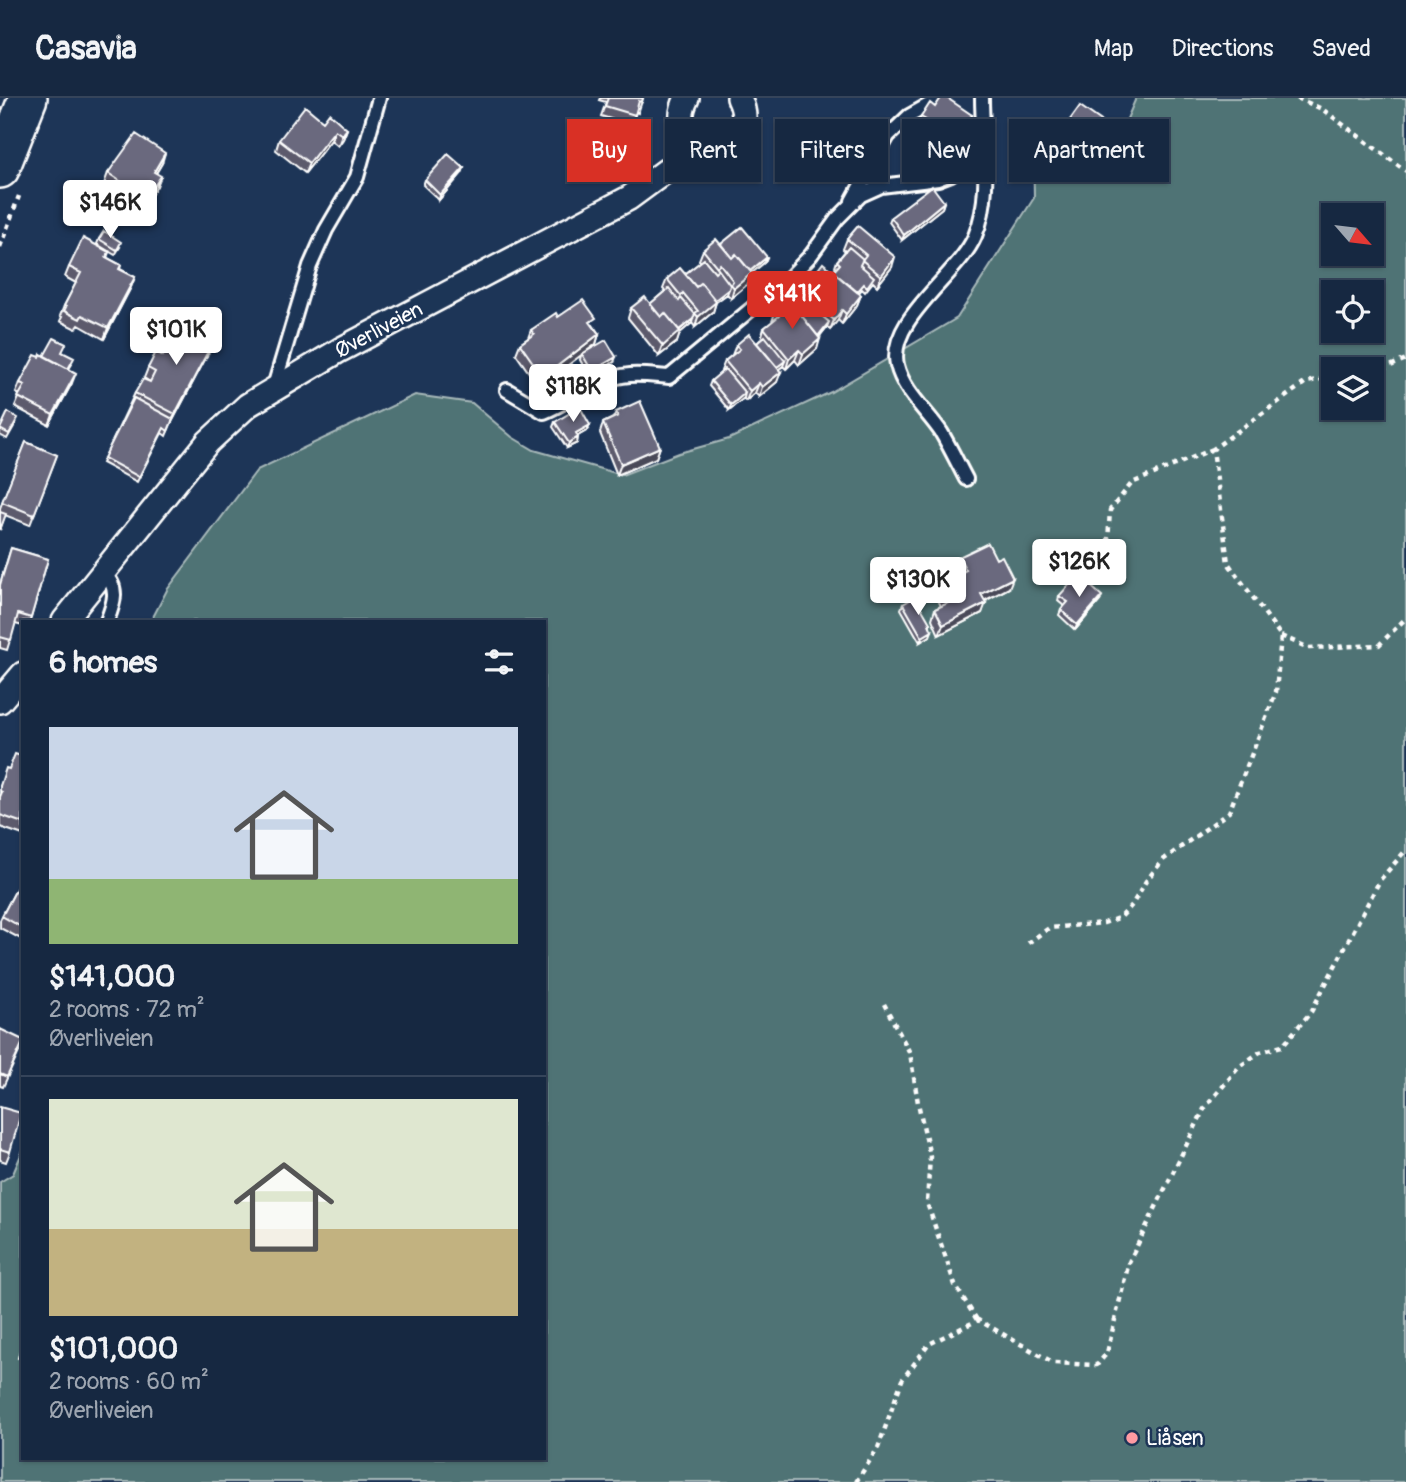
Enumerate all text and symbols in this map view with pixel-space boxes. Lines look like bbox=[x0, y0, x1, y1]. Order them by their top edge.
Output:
text: Casavia bbox=[35, 28, 137, 69]
text: Map bbox=[1094, 34, 1134, 63]
text: Directions bbox=[1172, 34, 1273, 63]
text: Saved bbox=[1311, 34, 1371, 63]
chip: Buy bbox=[567, 119, 651, 182]
chip: Rent bbox=[665, 119, 761, 182]
chip: Filters bbox=[775, 119, 888, 182]
chip: New bbox=[902, 119, 995, 182]
chip: Apartment bbox=[1009, 119, 1169, 182]
pin: $146K bbox=[61, 180, 159, 240]
text: $146K bbox=[79, 188, 141, 217]
north arrow bbox=[1321, 203, 1384, 266]
map controls bbox=[1321, 203, 1384, 420]
pin: $141K bbox=[743, 272, 841, 331]
text: $141K bbox=[763, 279, 821, 308]
button: locate bbox=[1321, 280, 1384, 343]
street label: Øverliveien bbox=[331, 296, 427, 364]
pin: $101K bbox=[127, 308, 225, 367]
text: $101K bbox=[146, 315, 206, 344]
button: layers bbox=[1321, 357, 1384, 420]
pin: $118K bbox=[524, 364, 622, 424]
text: $118K bbox=[545, 372, 601, 401]
pin: $126K bbox=[1030, 540, 1128, 599]
text: $126K bbox=[1048, 547, 1110, 576]
pin: $130K bbox=[869, 558, 967, 617]
text: $130K bbox=[886, 565, 950, 594]
icon: filters bbox=[480, 643, 518, 681]
text: 6 homes bbox=[49, 644, 157, 681]
icon: home bbox=[221, 772, 347, 898]
text: $141,000 bbox=[49, 958, 175, 995]
text: 2 rooms · 72 m² bbox=[49, 995, 205, 1024]
text: Øverliveien bbox=[49, 1024, 153, 1053]
icon: home bbox=[221, 1144, 347, 1270]
text: $101,000 bbox=[49, 1330, 178, 1367]
text: 2 rooms · 60 m² bbox=[49, 1367, 209, 1396]
text: Øverliveien bbox=[49, 1396, 153, 1425]
place label: Liåsen bbox=[1146, 1425, 1204, 1452]
marker: Liåsen bbox=[1124, 1430, 1140, 1446]

